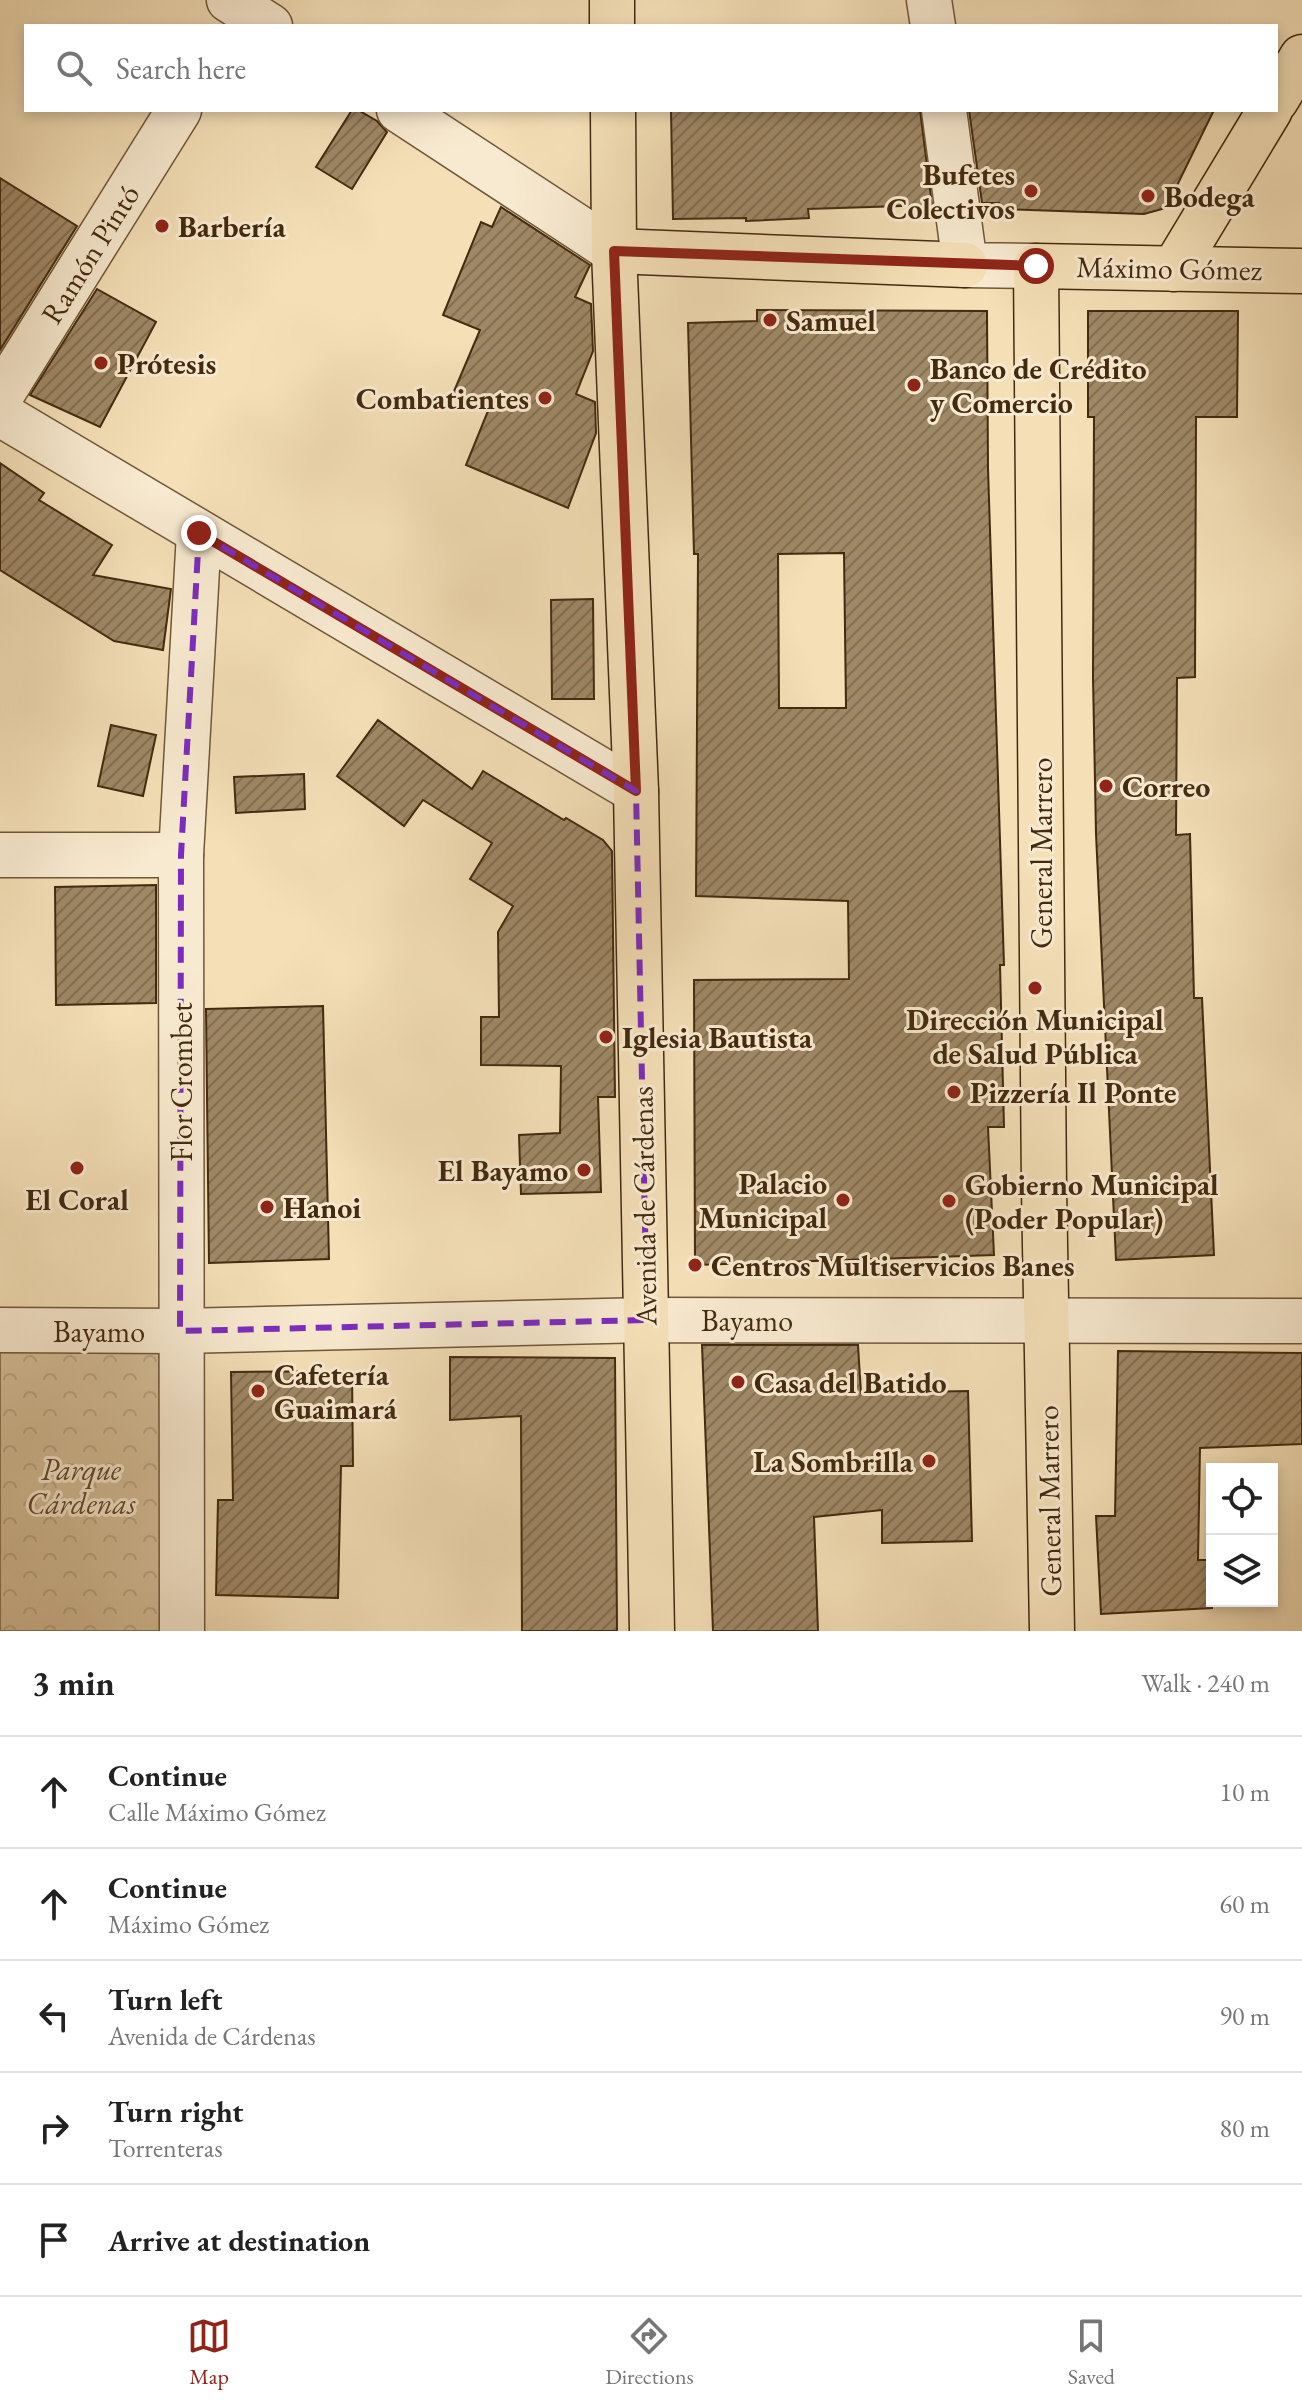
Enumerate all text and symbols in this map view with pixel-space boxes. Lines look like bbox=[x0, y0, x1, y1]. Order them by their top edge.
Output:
search box bbox=[24, 24, 1278, 112]
icon: search bbox=[52, 46, 96, 90]
text: Search here bbox=[116, 49, 246, 88]
place label: Bufetes Colectivos bbox=[886, 155, 1015, 228]
street label: Ramón Pintó bbox=[32, 177, 148, 331]
place label: Bodega bbox=[1164, 177, 1255, 216]
marker: Bufetes Colectivos bbox=[1022, 182, 1040, 200]
marker: Bodega bbox=[1139, 187, 1157, 205]
place label: Barbería bbox=[178, 207, 286, 246]
marker: Barbería bbox=[153, 217, 171, 235]
street label: Máximo Gómez bbox=[1076, 247, 1263, 289]
route start bbox=[1018, 248, 1054, 284]
place label: Samuel bbox=[786, 301, 876, 340]
marker: Samuel bbox=[761, 311, 779, 329]
place label: Prótesis bbox=[117, 344, 216, 383]
place label: Banco de Crédito y Comercio bbox=[930, 349, 1147, 422]
marker: Prótesis bbox=[92, 354, 110, 372]
marker: Banco de Crédito y Comercio bbox=[905, 376, 923, 394]
place label: Combatientes bbox=[356, 379, 529, 418]
marker: Combatientes bbox=[536, 389, 554, 407]
route end bbox=[181, 515, 217, 551]
street label: General Marrero bbox=[1022, 757, 1061, 949]
place label: Correo bbox=[1122, 767, 1210, 806]
marker: Correo bbox=[1097, 777, 1115, 795]
marker: Dirección Municipal de Salud Pública bbox=[1026, 979, 1044, 997]
place label: Dirección Municipal de Salud Pública bbox=[906, 1000, 1164, 1073]
street label: Flor Crombet bbox=[162, 1002, 201, 1162]
place label: Iglesia Bautista bbox=[622, 1018, 813, 1057]
marker: Iglesia Bautista bbox=[597, 1028, 615, 1046]
place label: Pizzería Il Ponte bbox=[970, 1073, 1177, 1112]
marker: Pizzería Il Ponte bbox=[945, 1083, 963, 1101]
street label: Avenida de Cárdenas bbox=[622, 1086, 666, 1327]
place label: El Bayamo bbox=[438, 1151, 568, 1190]
marker: El Coral bbox=[68, 1159, 86, 1177]
marker: El Bayamo bbox=[575, 1161, 593, 1179]
place label: Palacio Municipal bbox=[699, 1164, 827, 1237]
place label: Gobierno Municipal (Poder Popular) bbox=[965, 1165, 1219, 1238]
place label: El Coral bbox=[25, 1180, 129, 1219]
place label: Hanoi bbox=[283, 1188, 361, 1227]
marker: Palacio Municipal bbox=[834, 1191, 852, 1209]
marker: Gobierno Municipal (Poder Popular) bbox=[940, 1192, 958, 1210]
marker: Hanoi bbox=[258, 1198, 276, 1216]
place label: Centros Multiservicios Banes bbox=[711, 1246, 1075, 1285]
marker: Centros Multiservicios Banes bbox=[686, 1256, 704, 1274]
street label: Bayamo bbox=[701, 1301, 793, 1340]
street label: Bayamo bbox=[53, 1312, 145, 1351]
place label: Cafetería Guaimará bbox=[274, 1355, 398, 1428]
place label: Casa del Batido bbox=[754, 1363, 947, 1402]
marker: Casa del Batido bbox=[729, 1373, 747, 1391]
marker: Cafetería Guaimará bbox=[249, 1382, 267, 1400]
street label: General Marrero bbox=[1028, 1405, 1070, 1597]
place label: La Sombrilla bbox=[753, 1442, 914, 1481]
park label: Parque Cárdenas bbox=[27, 1450, 136, 1523]
marker: La Sombrilla bbox=[920, 1452, 938, 1470]
map controls bbox=[1206, 1463, 1278, 1607]
button: locate bbox=[1206, 1463, 1278, 1535]
button: layers bbox=[1206, 1535, 1278, 1607]
text: 3 min bbox=[32, 1661, 115, 1705]
text: Walk · 240 m bbox=[1142, 1666, 1270, 1700]
text: Continue bbox=[108, 1756, 227, 1795]
icon: ahead bbox=[32, 1770, 76, 1814]
text: 10 m bbox=[1220, 1775, 1270, 1809]
text: Calle Máximo Gómez bbox=[108, 1795, 326, 1829]
text: Continue bbox=[108, 1868, 227, 1907]
icon: ahead bbox=[32, 1882, 76, 1926]
text: 60 m bbox=[1220, 1887, 1270, 1921]
text: Máximo Gómez bbox=[108, 1907, 269, 1941]
text: Turn left bbox=[108, 1980, 222, 2019]
icon: left bbox=[32, 1994, 76, 2038]
text: 90 m bbox=[1220, 1999, 1270, 2033]
text: Avenida de Cárdenas bbox=[108, 2019, 316, 2053]
text: Turn right bbox=[108, 2092, 244, 2131]
icon: right bbox=[32, 2106, 76, 2150]
text: 80 m bbox=[1220, 2111, 1270, 2145]
text: Torrenteras bbox=[108, 2131, 223, 2165]
icon: arrive bbox=[32, 2218, 76, 2262]
text: Arrive at destination bbox=[108, 2221, 370, 2260]
tab: Map bbox=[187, 2314, 231, 2391]
tab: Directions bbox=[605, 2314, 694, 2391]
tab: Saved bbox=[1068, 2314, 1115, 2391]

